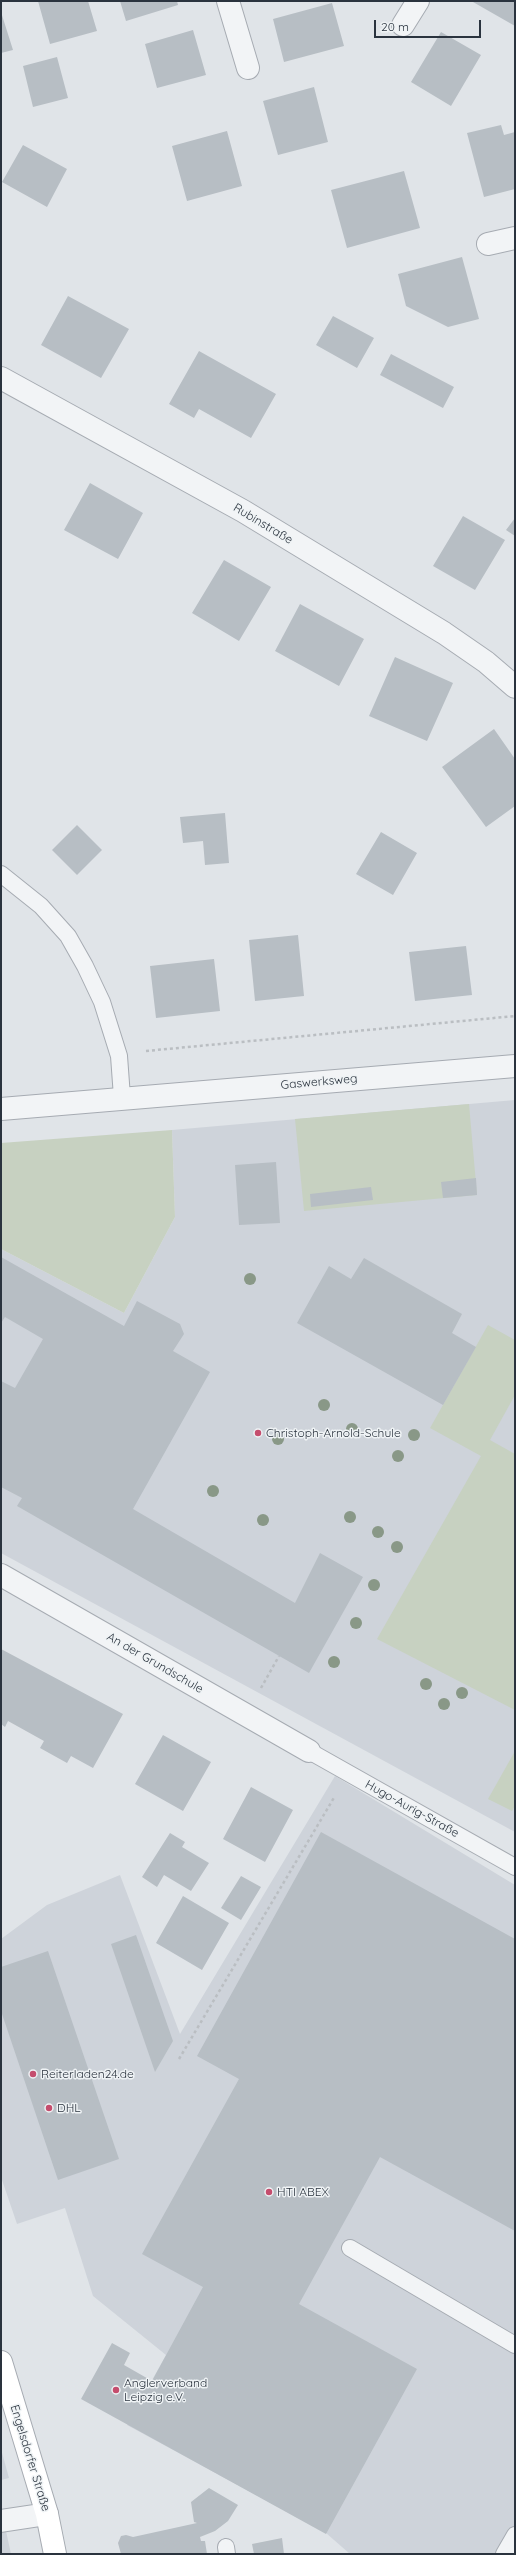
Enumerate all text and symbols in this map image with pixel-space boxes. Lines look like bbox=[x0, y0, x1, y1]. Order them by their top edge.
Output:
scale bar bbox=[376, 12, 483, 38]
text: 20 m bbox=[381, 19, 409, 34]
street label: Rubinstraße bbox=[231, 501, 295, 547]
street label: Gaswerksweg bbox=[280, 1071, 358, 1093]
place label: Christoph-Arnold-Schule bbox=[266, 1426, 401, 1440]
marker: Christoph-Arnold-Schule bbox=[253, 1428, 263, 1438]
street label: An der Grundschule bbox=[104, 1630, 206, 1696]
street label: Hugo-Aurig-Straße bbox=[363, 1777, 461, 1841]
place label: Reiterladen24.de bbox=[41, 2067, 134, 2081]
marker: Reiterladen24.de bbox=[28, 2069, 38, 2079]
place label: DHL bbox=[57, 2101, 81, 2115]
marker: DHL bbox=[44, 2103, 54, 2113]
place label: HTI ABEX bbox=[277, 2185, 329, 2199]
marker: HTI ABEX bbox=[264, 2187, 274, 2197]
place label: Anglerverband Leipzig e.V. bbox=[124, 2376, 207, 2404]
marker: Anglerverband Leipzig e.V. bbox=[111, 2385, 121, 2395]
street label: Engelsdorfer Straße bbox=[7, 2403, 53, 2513]

